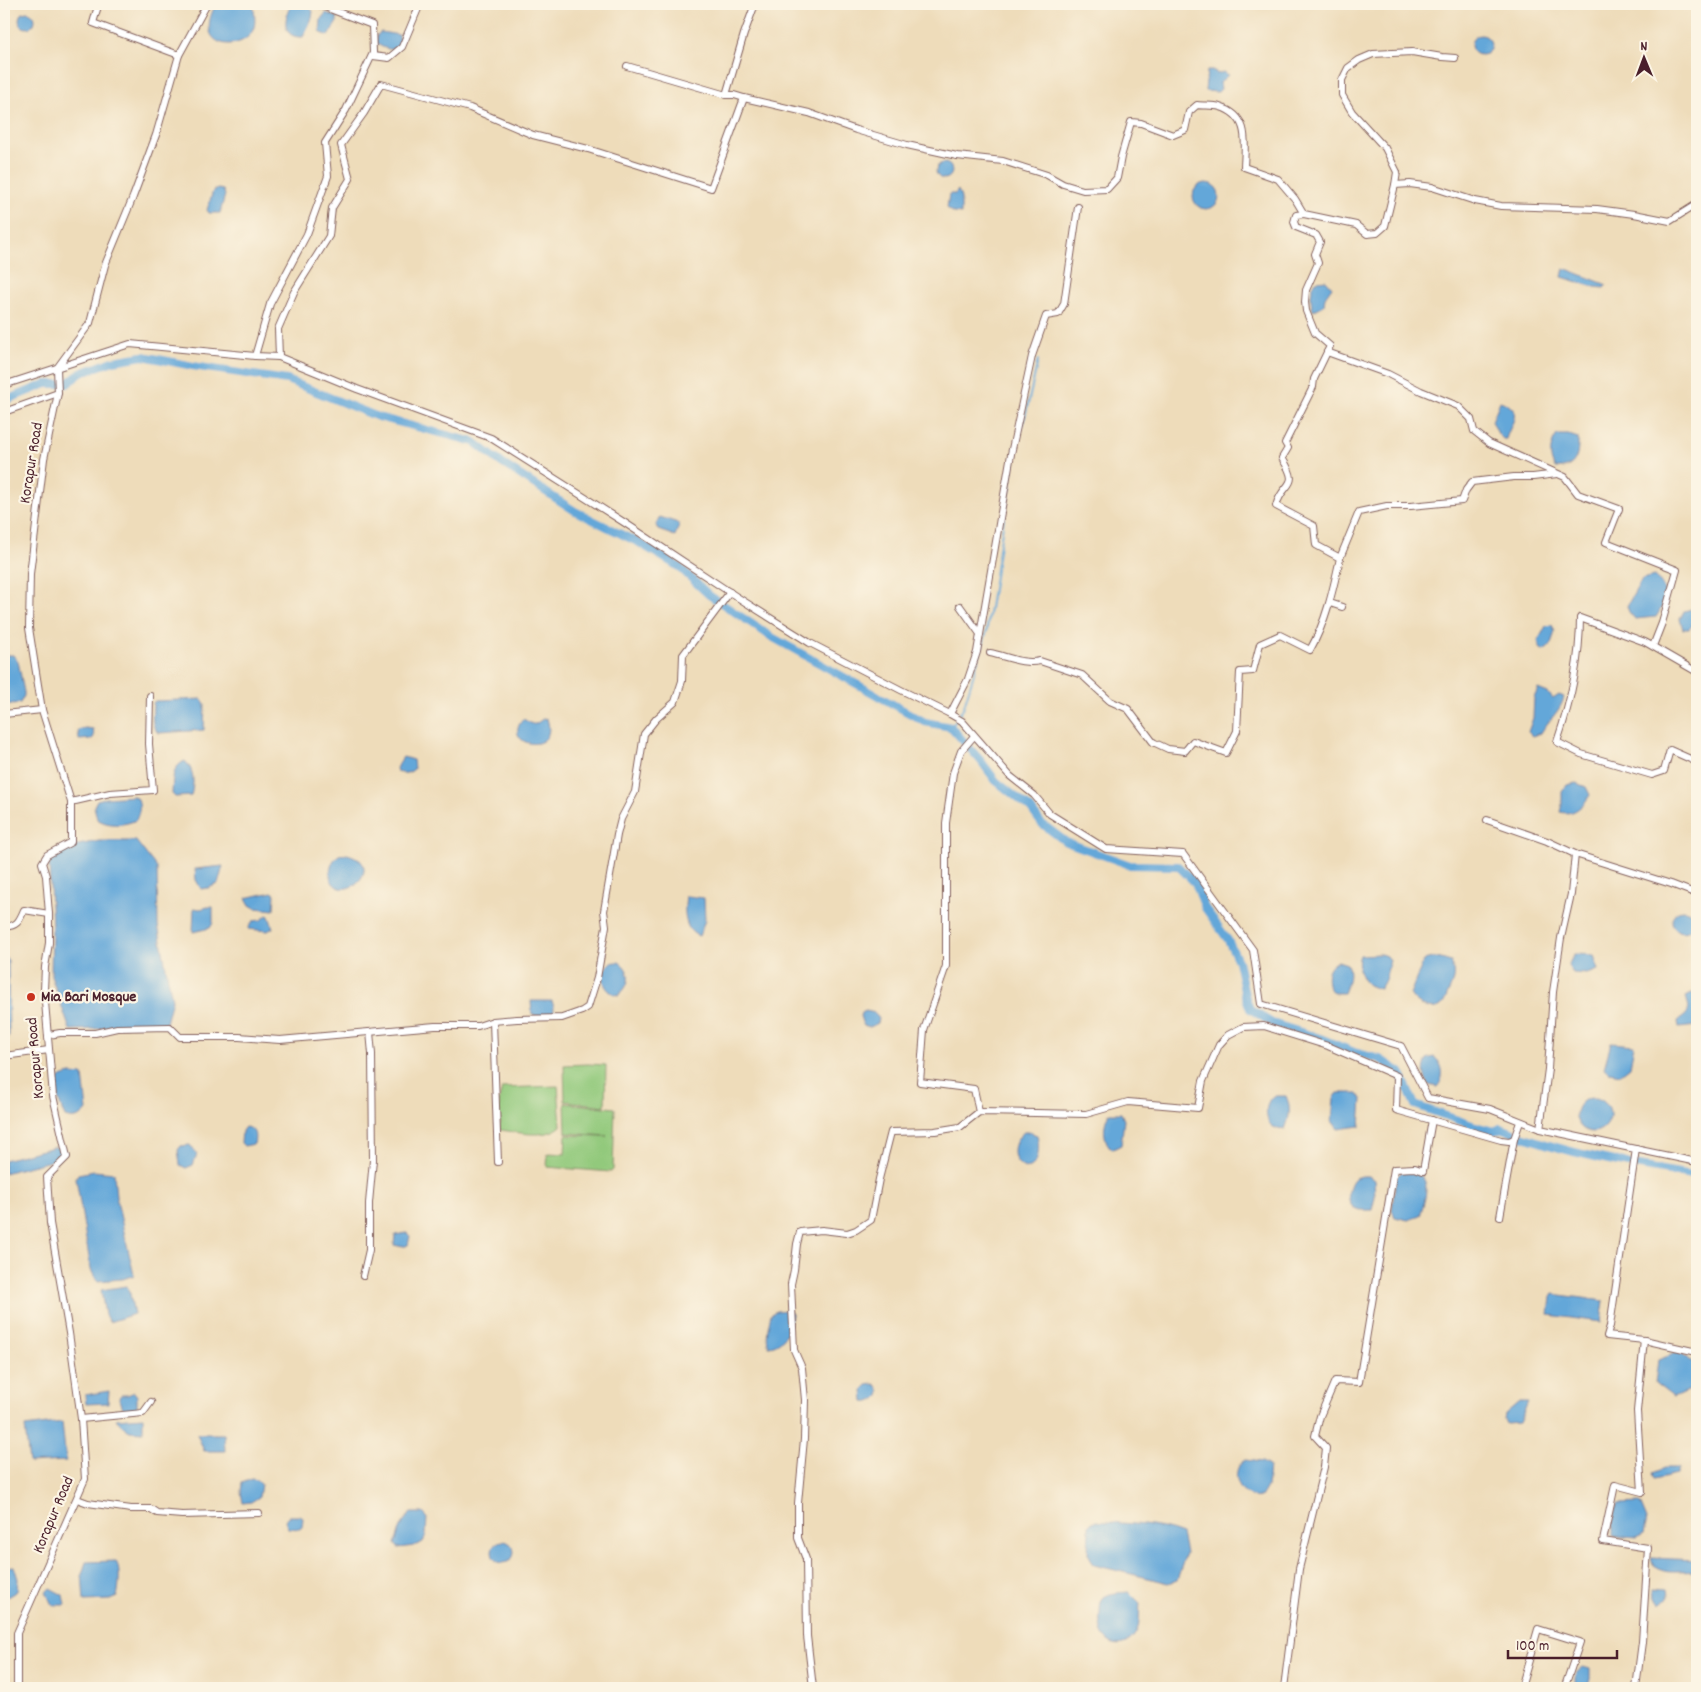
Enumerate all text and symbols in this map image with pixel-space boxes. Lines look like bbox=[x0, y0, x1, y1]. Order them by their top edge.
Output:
north arrow bbox=[1618, 32, 1668, 82]
text: N bbox=[1640, 37, 1648, 57]
street label: Korapur Road bbox=[14, 421, 50, 505]
place label: Mia Bari Mosque bbox=[41, 986, 136, 1009]
marker: Mia Bari Mosque bbox=[25, 991, 37, 1003]
street label: Korapur Road bbox=[21, 1016, 51, 1100]
street label: Korapur Road bbox=[27, 1473, 81, 1557]
scale bar bbox=[1508, 1627, 1617, 1659]
text: 100 m bbox=[1516, 1636, 1549, 1658]

